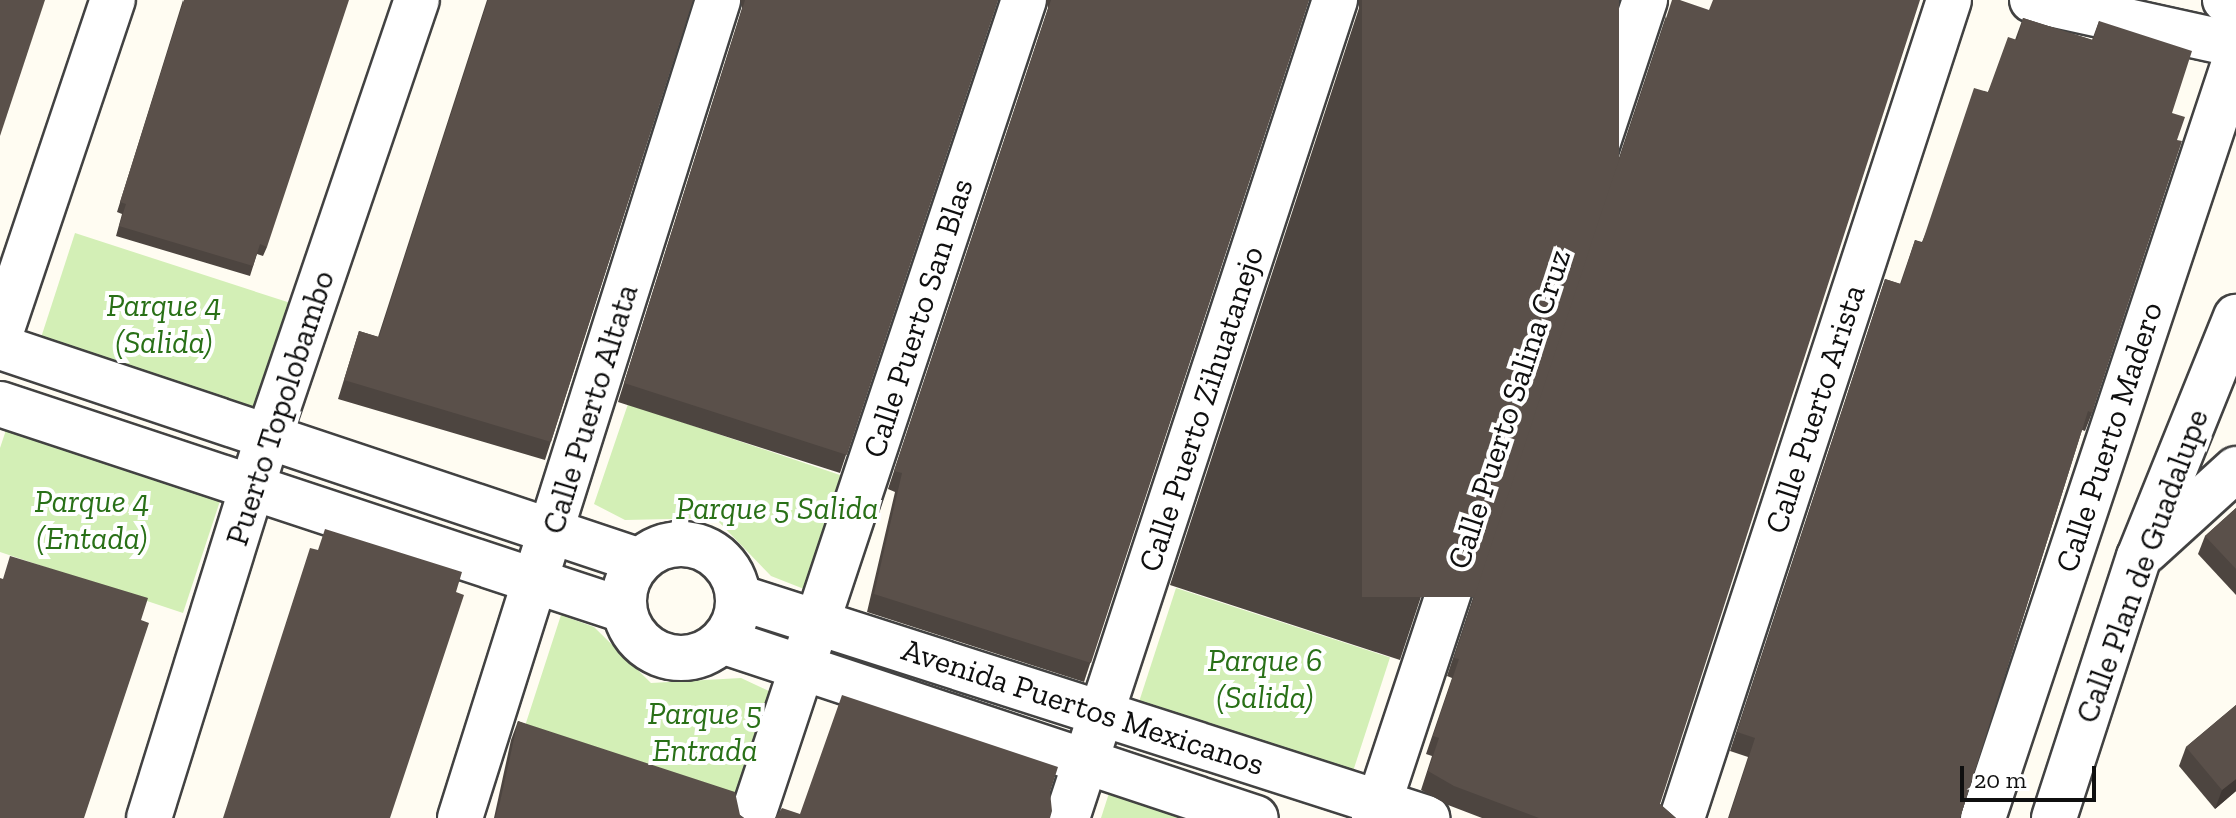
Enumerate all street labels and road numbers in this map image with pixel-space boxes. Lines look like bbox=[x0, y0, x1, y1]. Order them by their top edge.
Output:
street label: Calle Puerto San Blas bbox=[855, 174, 981, 462]
street label: Calle Puerto Zihuatanejo bbox=[1130, 242, 1272, 576]
street label: Calle Puerto Salina Cruz bbox=[1439, 244, 1579, 574]
street label: Puerto Topolobambo bbox=[217, 266, 343, 550]
street label: Calle Puerto Altata bbox=[534, 279, 646, 539]
street label: Calle Puerto Arista bbox=[1757, 279, 1873, 539]
street label: Calle Puerto Madero bbox=[2047, 297, 2171, 577]
street label: Calle Plan de Guadalupe bbox=[2067, 404, 2217, 728]
street label: Avenida Puertos Mexicanos bbox=[897, 630, 1269, 784]

